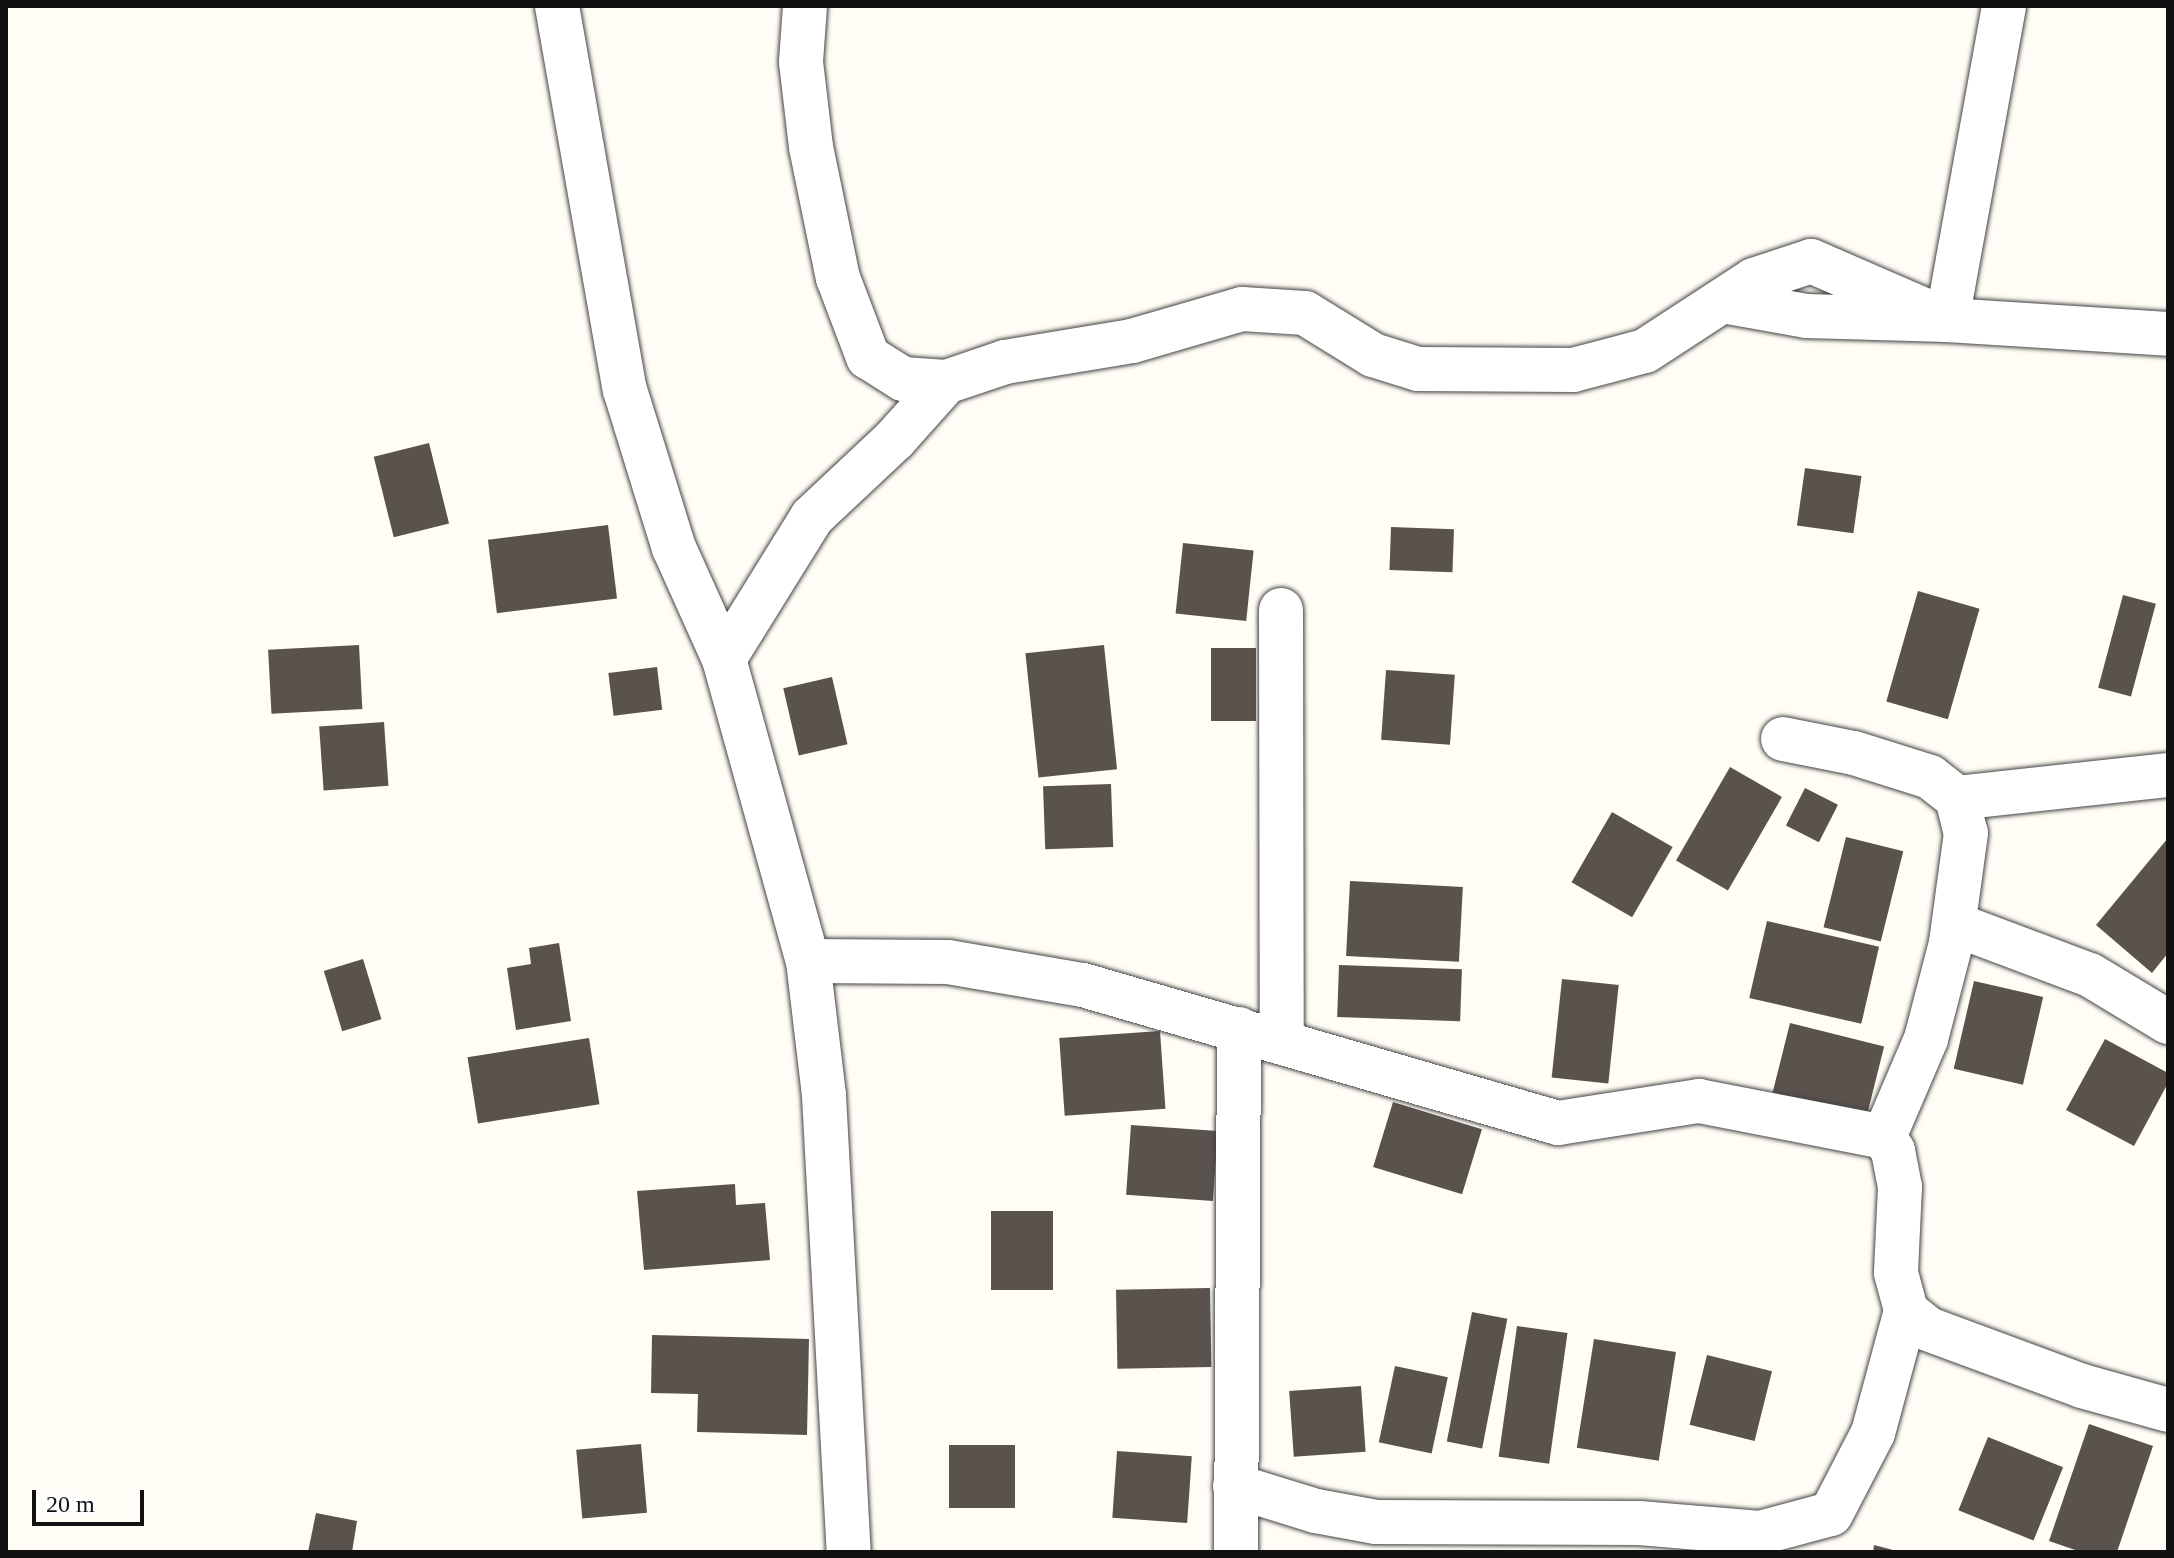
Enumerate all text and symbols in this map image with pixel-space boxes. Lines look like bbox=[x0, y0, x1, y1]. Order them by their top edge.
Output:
scale bar bbox=[36, 1474, 148, 1524]
text: 20 m bbox=[46, 1491, 95, 1517]

